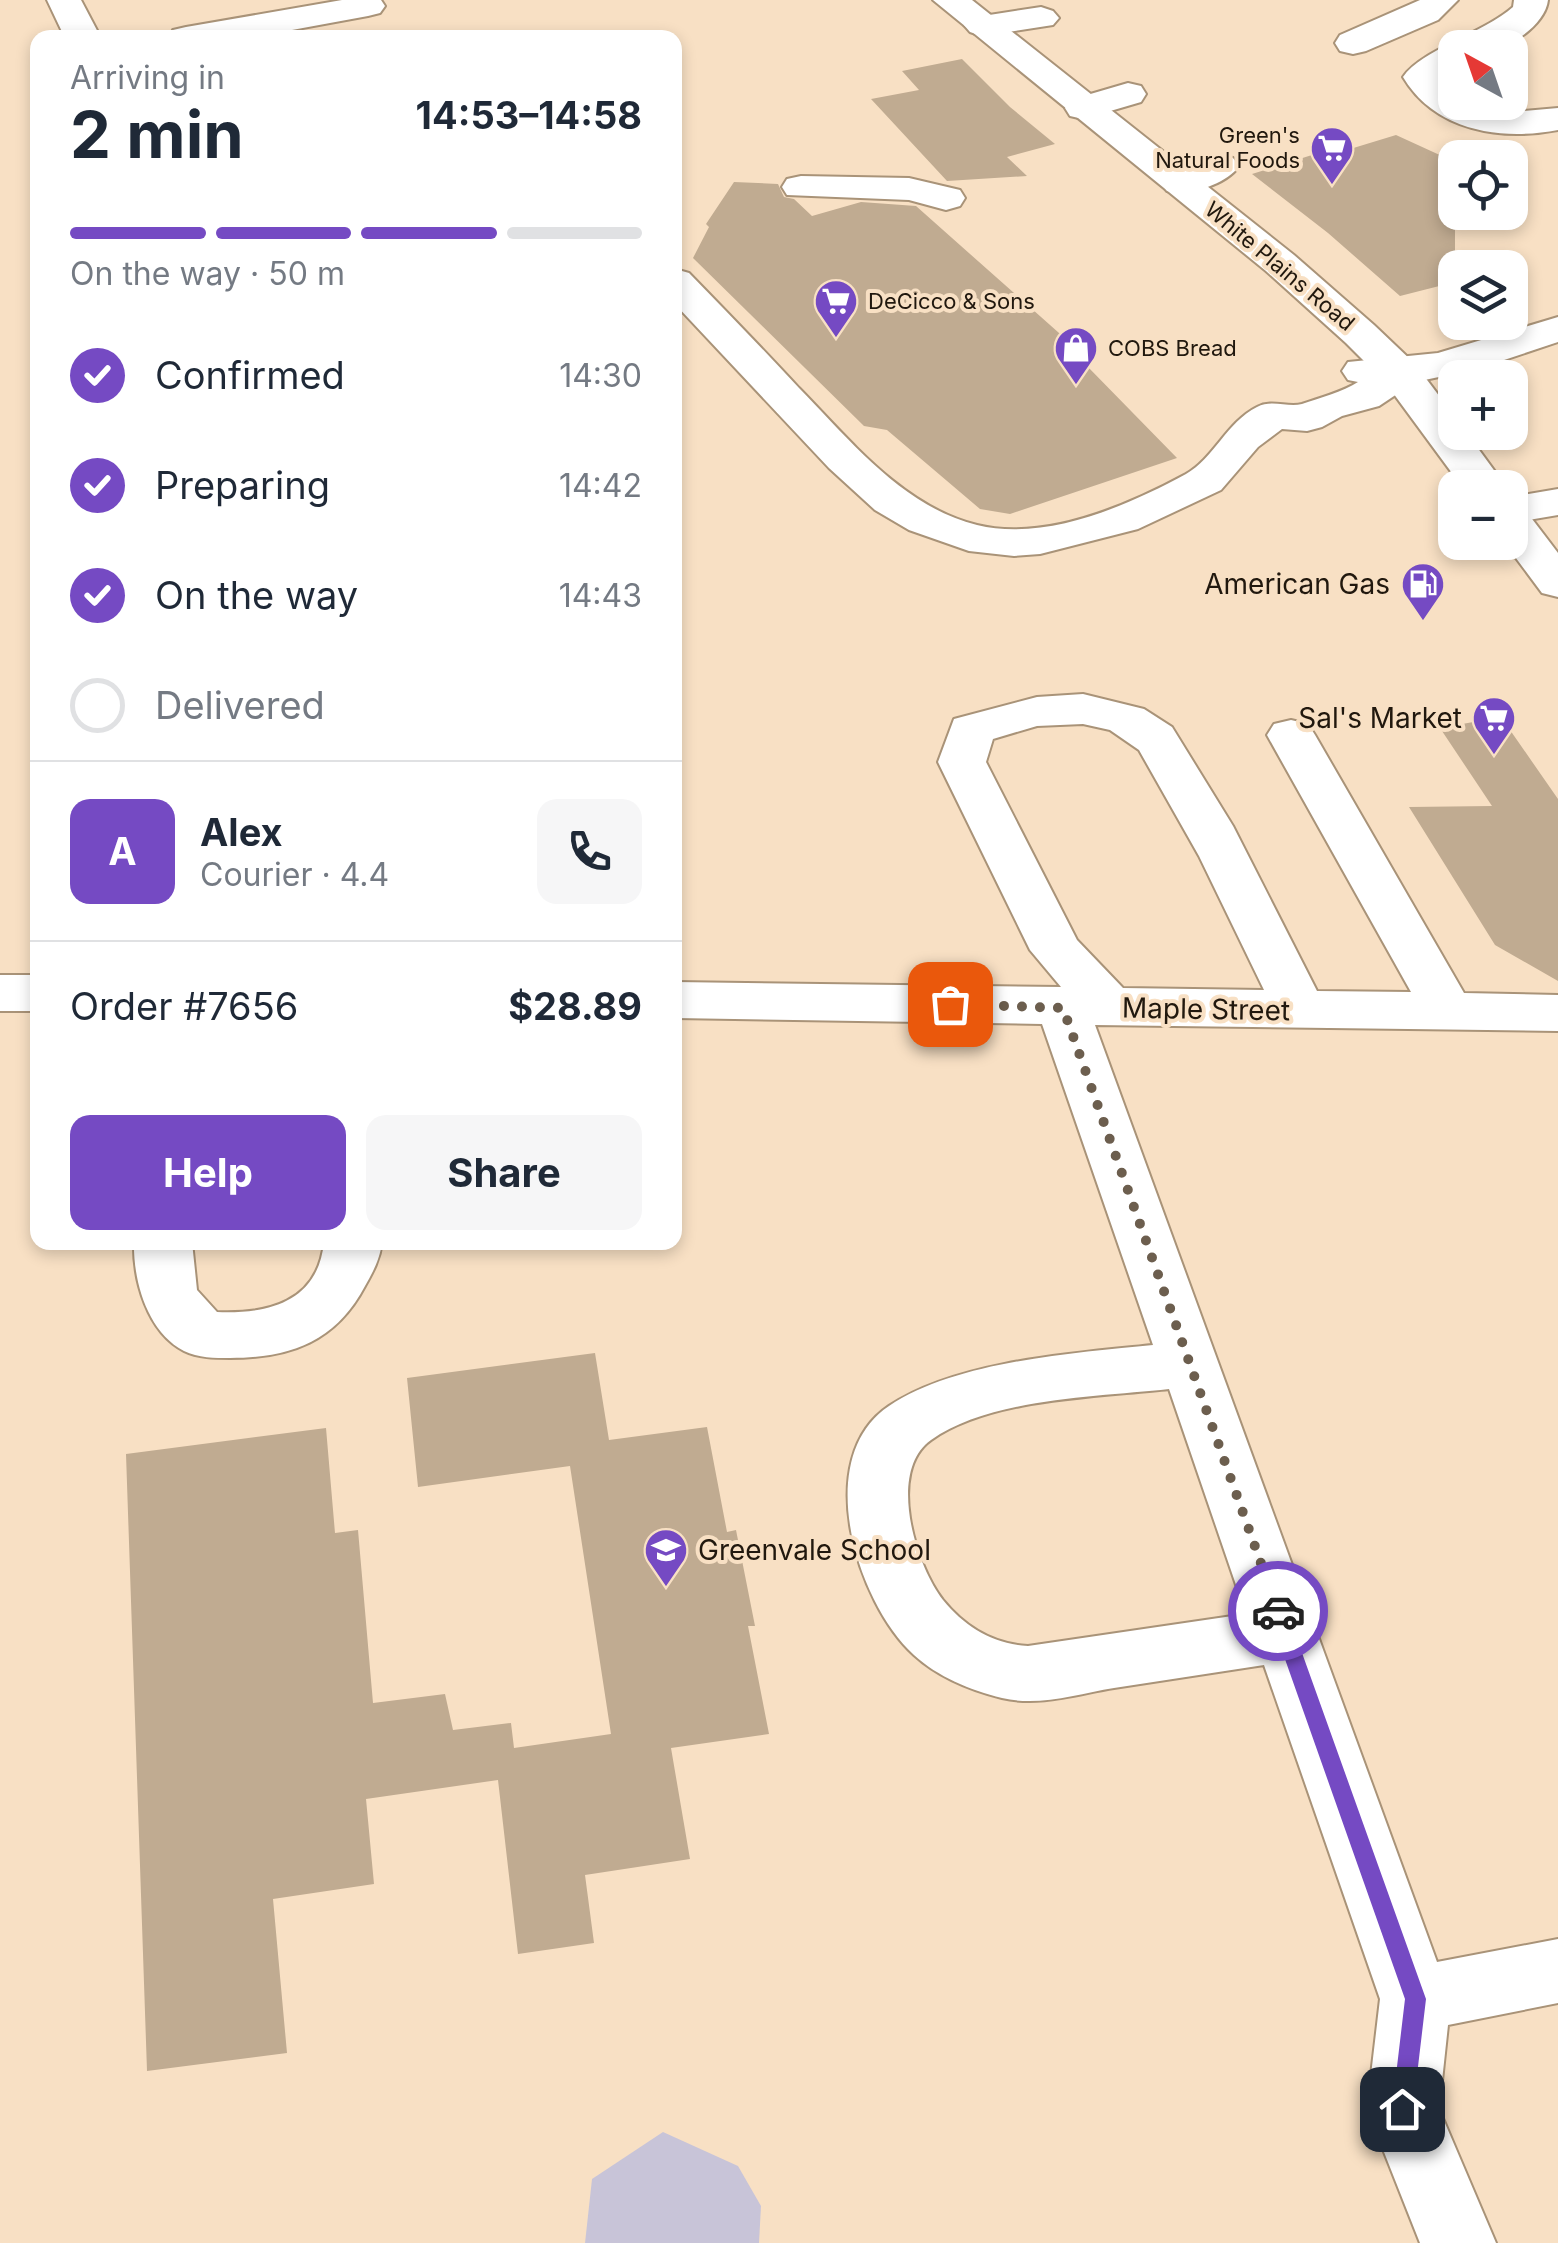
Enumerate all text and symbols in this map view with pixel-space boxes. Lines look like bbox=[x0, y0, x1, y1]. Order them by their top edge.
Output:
north arrow bbox=[1438, 30, 1528, 120]
map controls bbox=[1438, 30, 1528, 560]
text: Arriving in bbox=[70, 58, 225, 97]
text: 14:53–14:58 bbox=[416, 92, 642, 138]
text: 2 min bbox=[70, 95, 244, 174]
place label: Green's Natural Foods bbox=[1155, 122, 1300, 173]
supermarket icon: Green's Natural Foods bbox=[1309, 125, 1355, 186]
button: locate bbox=[1438, 140, 1528, 230]
street label: White Plains Road bbox=[1200, 196, 1360, 336]
button: layers bbox=[1438, 250, 1528, 340]
text: On the way · 50 m bbox=[70, 254, 345, 293]
supermarket icon: DeCicco & Sons bbox=[813, 278, 859, 339]
place label: DeCicco & Sons bbox=[868, 288, 1035, 314]
shop icon: COBS Bread bbox=[1053, 325, 1099, 386]
place label: COBS Bread bbox=[1108, 335, 1237, 361]
icon: check bbox=[70, 348, 125, 403]
text: Confirmed bbox=[155, 352, 345, 398]
text: 14:30 bbox=[559, 356, 642, 395]
button: + bbox=[1438, 360, 1528, 450]
icon: check bbox=[70, 458, 125, 513]
text: Preparing bbox=[155, 462, 330, 508]
text: 14:42 bbox=[559, 466, 642, 505]
button: − bbox=[1438, 470, 1528, 560]
fuel station icon: American Gas bbox=[1400, 561, 1446, 622]
place label: American Gas bbox=[1204, 567, 1390, 601]
icon: check bbox=[70, 568, 125, 623]
text: On the way bbox=[155, 572, 358, 618]
text: 14:43 bbox=[559, 576, 642, 615]
text: Delivered bbox=[155, 682, 325, 728]
supermarket icon: Sal's Market bbox=[1471, 695, 1517, 756]
place label: Sal's Market bbox=[1298, 701, 1462, 735]
button: phone bbox=[537, 799, 642, 904]
text: Alex bbox=[200, 809, 283, 855]
text: A bbox=[108, 828, 137, 874]
text: Courier · 4.4 bbox=[200, 855, 389, 894]
pin bbox=[908, 962, 993, 1047]
icon: bag bbox=[923, 977, 978, 1032]
text: Order #7656 bbox=[70, 983, 298, 1029]
text: $28.89 bbox=[508, 983, 642, 1029]
street label: Maple Street bbox=[1122, 991, 1290, 1027]
button: Help bbox=[70, 1115, 346, 1230]
button: Share bbox=[366, 1115, 642, 1230]
school or university icon: Greenvale School bbox=[643, 1527, 689, 1588]
place label: Greenvale School bbox=[698, 1533, 931, 1567]
courier bbox=[1228, 1561, 1328, 1661]
icon: car bbox=[1251, 1584, 1306, 1639]
pin bbox=[1360, 2067, 1445, 2152]
icon: home bbox=[1375, 2082, 1430, 2137]

